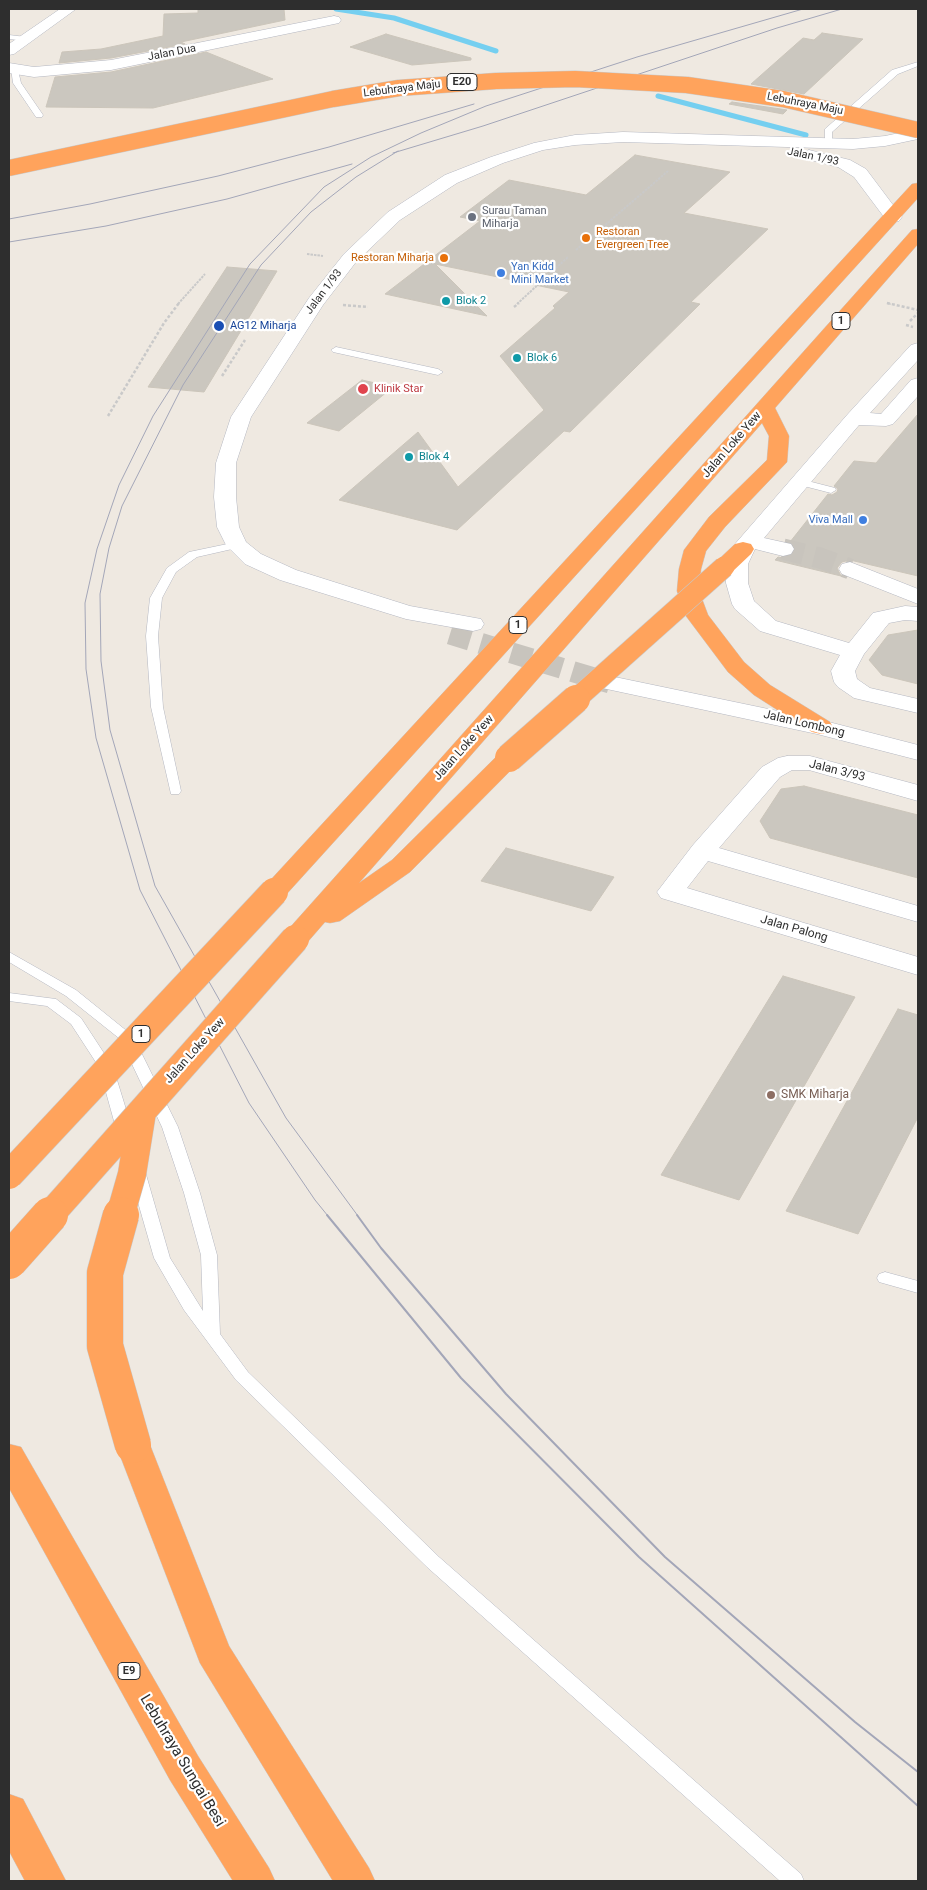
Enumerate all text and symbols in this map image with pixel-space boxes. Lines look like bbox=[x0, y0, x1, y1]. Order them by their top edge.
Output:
street label: Jalan Dua bbox=[147, 42, 197, 64]
road number: E20 bbox=[447, 74, 477, 90]
street label: Lebuhraya Maju bbox=[363, 78, 441, 100]
street label: Lebuhraya Maju bbox=[766, 90, 844, 118]
street label: Jalan 1/93 bbox=[786, 145, 840, 169]
place label: Surau Taman Miharja bbox=[482, 204, 547, 230]
marker: Surau Taman Miharja bbox=[466, 211, 478, 223]
place label: Restoran Evergreen Tree bbox=[596, 225, 669, 251]
marker: Restoran Evergreen Tree bbox=[580, 232, 592, 244]
place label: Restoran Miharja bbox=[351, 251, 434, 265]
marker: Restoran Miharja bbox=[438, 252, 450, 264]
place label: Yan Kidd Mini Market bbox=[511, 260, 569, 286]
street label: Jalan 1/93 bbox=[303, 267, 345, 317]
marker: Yan Kidd Mini Market bbox=[495, 267, 507, 279]
place label: Blok 2 bbox=[456, 294, 486, 308]
marker: Blok 2 bbox=[440, 295, 452, 307]
road number: 1 bbox=[832, 312, 850, 330]
marker: AG12 Miharja bbox=[212, 319, 226, 333]
place label: AG12 Miharja bbox=[230, 319, 296, 333]
place label: Blok 6 bbox=[527, 351, 557, 365]
marker: Blok 6 bbox=[511, 352, 523, 364]
marker: Klinik Star bbox=[356, 382, 370, 396]
place label: Klinik Star bbox=[374, 382, 423, 396]
street label: Jalan Loke Yew bbox=[699, 409, 765, 481]
place label: Blok 4 bbox=[419, 450, 449, 464]
marker: Blok 4 bbox=[403, 451, 415, 463]
place label: Viva Mall bbox=[808, 513, 853, 527]
marker: Viva Mall bbox=[857, 514, 869, 526]
road number: 1 bbox=[509, 616, 527, 634]
street label: Jalan Lombong bbox=[762, 708, 846, 740]
street label: Jalan Loke Yew bbox=[431, 712, 497, 784]
street label: Jalan 3/93 bbox=[807, 757, 867, 785]
street label: Jalan Palong bbox=[759, 913, 829, 945]
street label: Jalan Loke Yew bbox=[162, 1015, 228, 1087]
road number: 1 bbox=[132, 1026, 150, 1042]
place label: SMK Miharja bbox=[781, 1088, 849, 1102]
marker: SMK Miharja bbox=[765, 1089, 777, 1101]
road number: E9 bbox=[118, 1662, 140, 1680]
street label: Lebuhraya Sungai Besi bbox=[135, 1692, 229, 1830]

